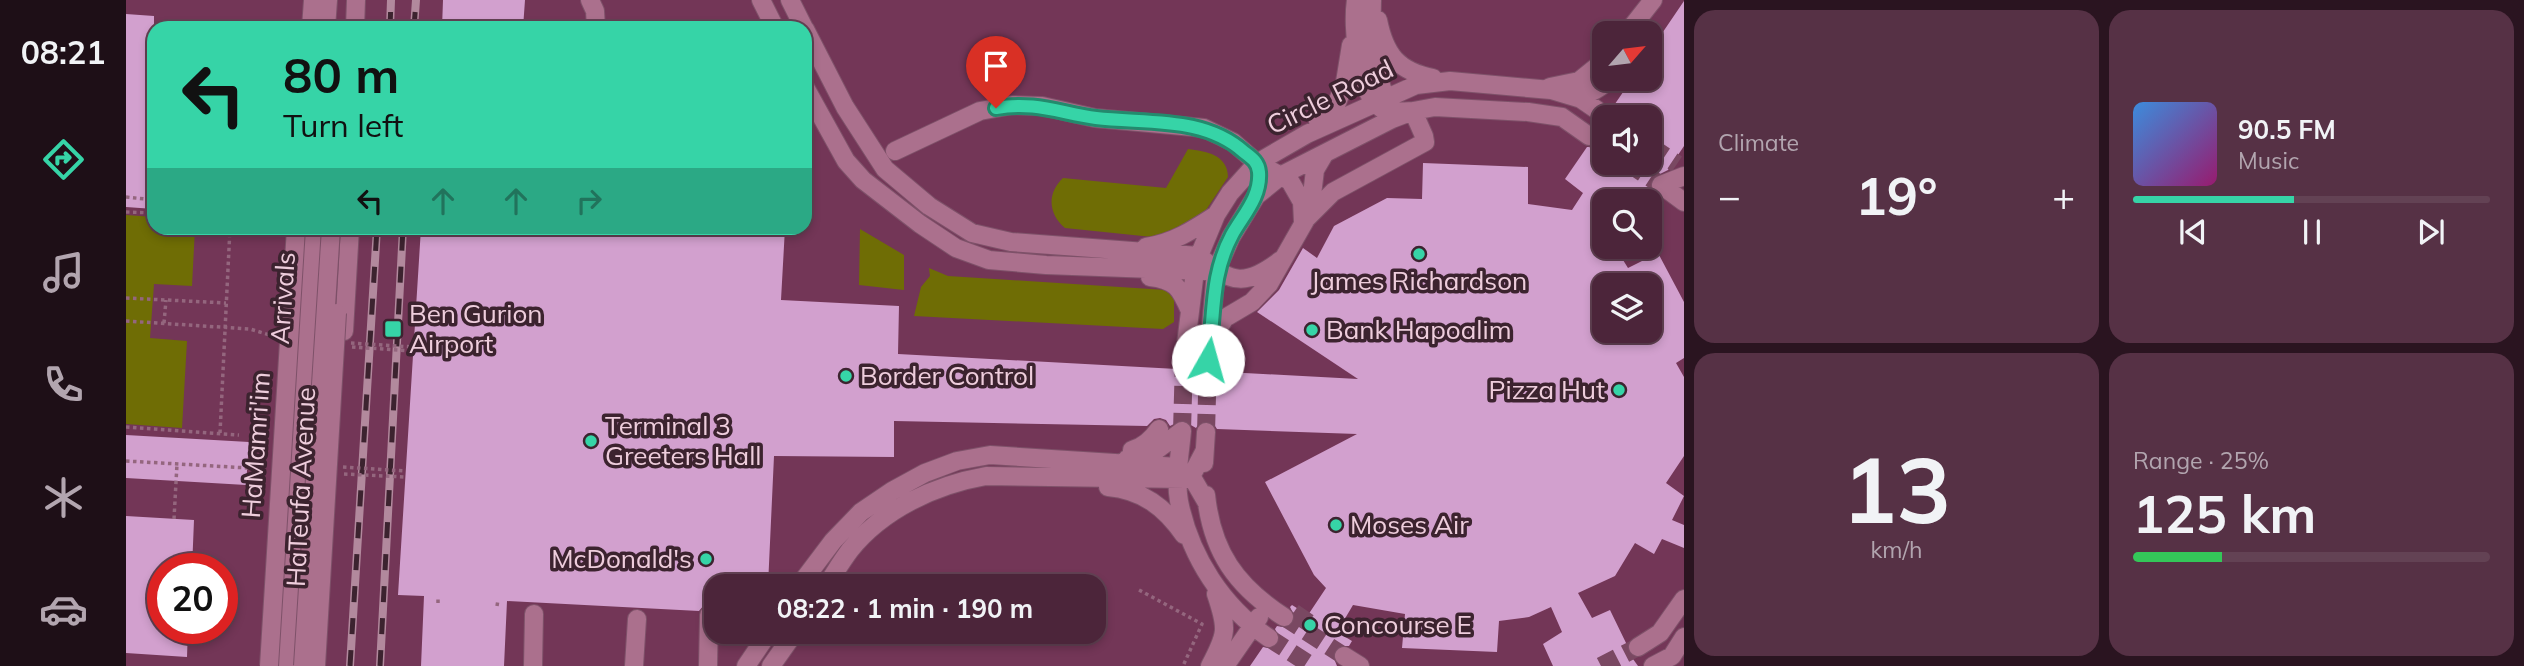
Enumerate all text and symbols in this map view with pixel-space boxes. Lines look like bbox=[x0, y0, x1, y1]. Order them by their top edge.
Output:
north arrow bbox=[1592, 21, 1662, 91]
map controls bbox=[1592, 21, 1662, 343]
text: 08:21 bbox=[21, 32, 105, 72]
pin bbox=[966, 36, 1026, 108]
text: 80 m bbox=[283, 44, 399, 105]
icon: arrive bbox=[977, 47, 1015, 85]
icon: left bbox=[168, 49, 259, 140]
street label: Circle Road bbox=[1261, 52, 1399, 141]
text: Turn left bbox=[283, 105, 403, 145]
button: sound bbox=[1592, 105, 1662, 175]
text: 90.5 FM bbox=[2238, 113, 2336, 146]
text: Climate bbox=[1718, 128, 1799, 157]
icon: directions bbox=[39, 135, 88, 184]
text: Music bbox=[2238, 146, 2299, 175]
text: 19° bbox=[1855, 163, 1938, 228]
text: − bbox=[1718, 172, 1741, 220]
text: + bbox=[2052, 172, 2075, 220]
icon: left bbox=[351, 182, 389, 220]
icon: ahead bbox=[424, 182, 462, 220]
icon: ahead bbox=[497, 182, 535, 220]
icon: right bbox=[570, 182, 608, 220]
button: search bbox=[1592, 189, 1662, 259]
icon: previous bbox=[2174, 213, 2212, 251]
icon: pause bbox=[2293, 213, 2331, 251]
icon: next bbox=[2412, 213, 2450, 251]
marker: James Richardson bbox=[1411, 246, 1427, 262]
icon: music bbox=[39, 248, 88, 297]
street label: Arrivals bbox=[263, 251, 302, 345]
place label: James Richardson bbox=[1311, 264, 1527, 297]
button: layers bbox=[1592, 273, 1662, 343]
place label: Ben Gurion Airport bbox=[409, 297, 543, 360]
place label: Bank Hapoalim bbox=[1326, 313, 1511, 346]
marker: Ben Gurion Airport bbox=[383, 319, 403, 339]
marker: Bank Hapoalim bbox=[1304, 322, 1320, 338]
position arrow bbox=[1171, 323, 1245, 397]
place label: Border Control bbox=[860, 359, 1034, 392]
icon: phone bbox=[39, 360, 88, 409]
marker: Border Control bbox=[838, 368, 854, 384]
street label: HaMamri'im bbox=[234, 371, 277, 519]
place label: Pizza Hut bbox=[1489, 373, 1605, 406]
marker: Pizza Hut bbox=[1611, 382, 1627, 398]
street label: HaTeufa Avenue bbox=[279, 386, 322, 588]
place label: Terminal 3 Greeters Hall bbox=[605, 409, 762, 472]
text: 13 bbox=[1842, 432, 1951, 546]
marker: Terminal 3 Greeters Hall bbox=[583, 433, 599, 449]
text: Range · 25% bbox=[2133, 446, 2269, 475]
icon: climate bbox=[39, 473, 88, 522]
text: 125 km bbox=[2133, 481, 2316, 546]
place label: Moses Air bbox=[1350, 508, 1469, 541]
marker: Moses Air bbox=[1328, 517, 1344, 533]
text: km/h bbox=[1870, 535, 1923, 564]
place label: McDonald's bbox=[551, 542, 692, 575]
marker: McDonald's bbox=[698, 551, 714, 567]
speed limit sign: 20 bbox=[147, 553, 238, 644]
icon: car bbox=[39, 585, 88, 634]
text: 08:22 · 1 min · 190 m bbox=[777, 592, 1033, 625]
place label: Concourse E bbox=[1324, 608, 1472, 641]
marker: Concourse E bbox=[1302, 617, 1318, 633]

